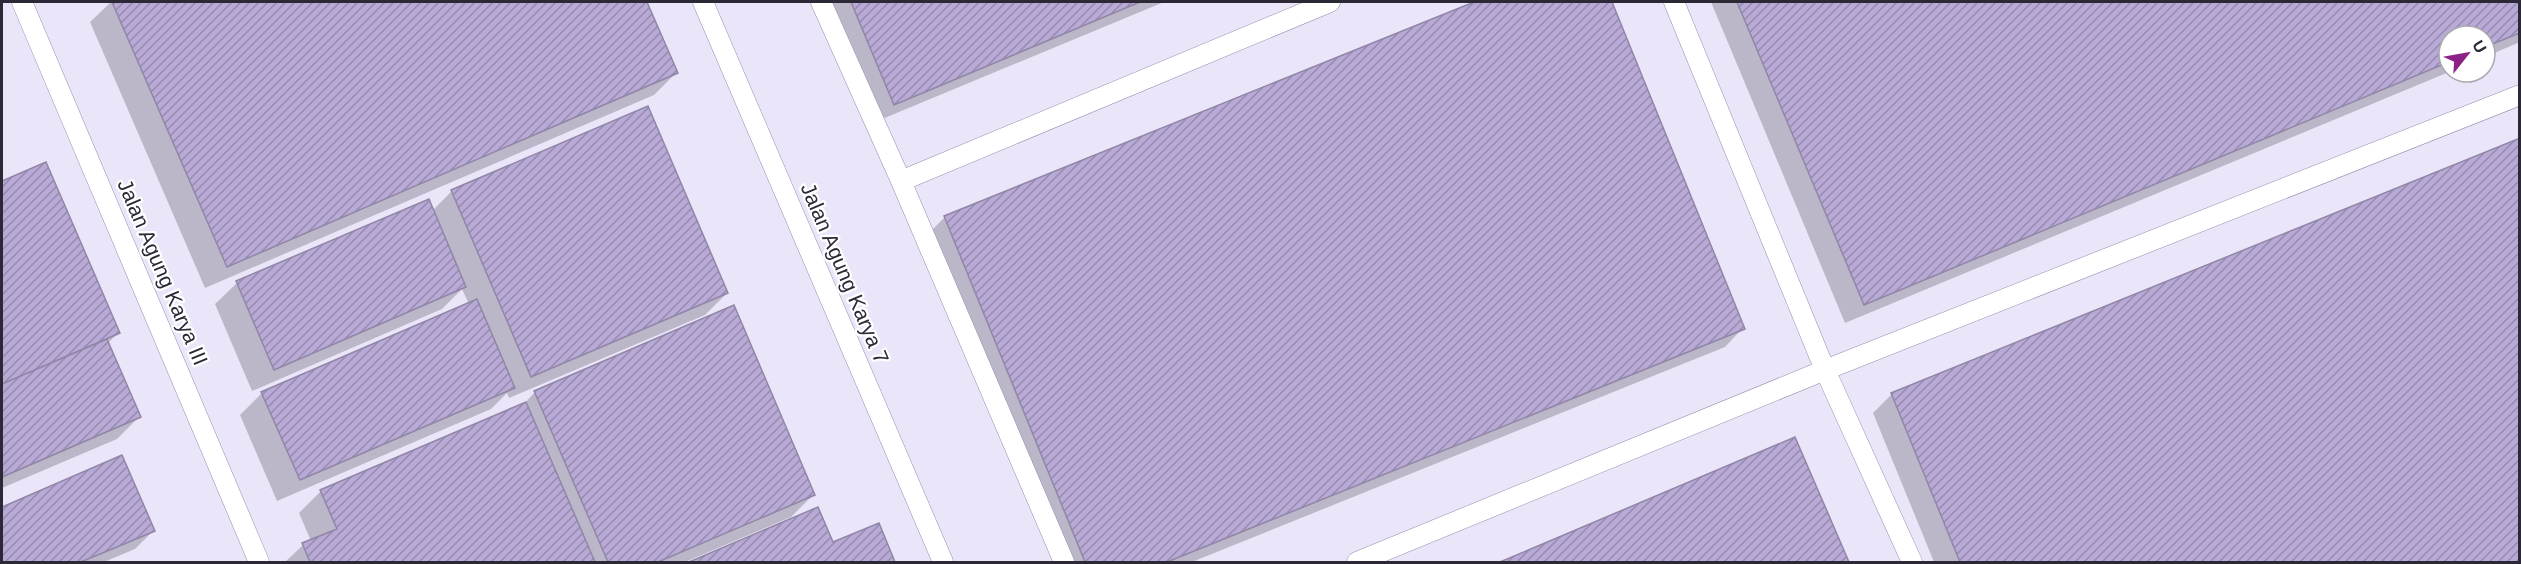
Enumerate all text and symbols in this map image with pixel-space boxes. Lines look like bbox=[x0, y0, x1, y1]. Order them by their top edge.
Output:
north arrow bbox=[2437, 24, 2497, 84]
text: U bbox=[2469, 37, 2490, 56]
street label: Jalan Agung Karya III bbox=[113, 176, 213, 368]
street label: Jalan Agung Karya 7 bbox=[797, 179, 893, 367]

